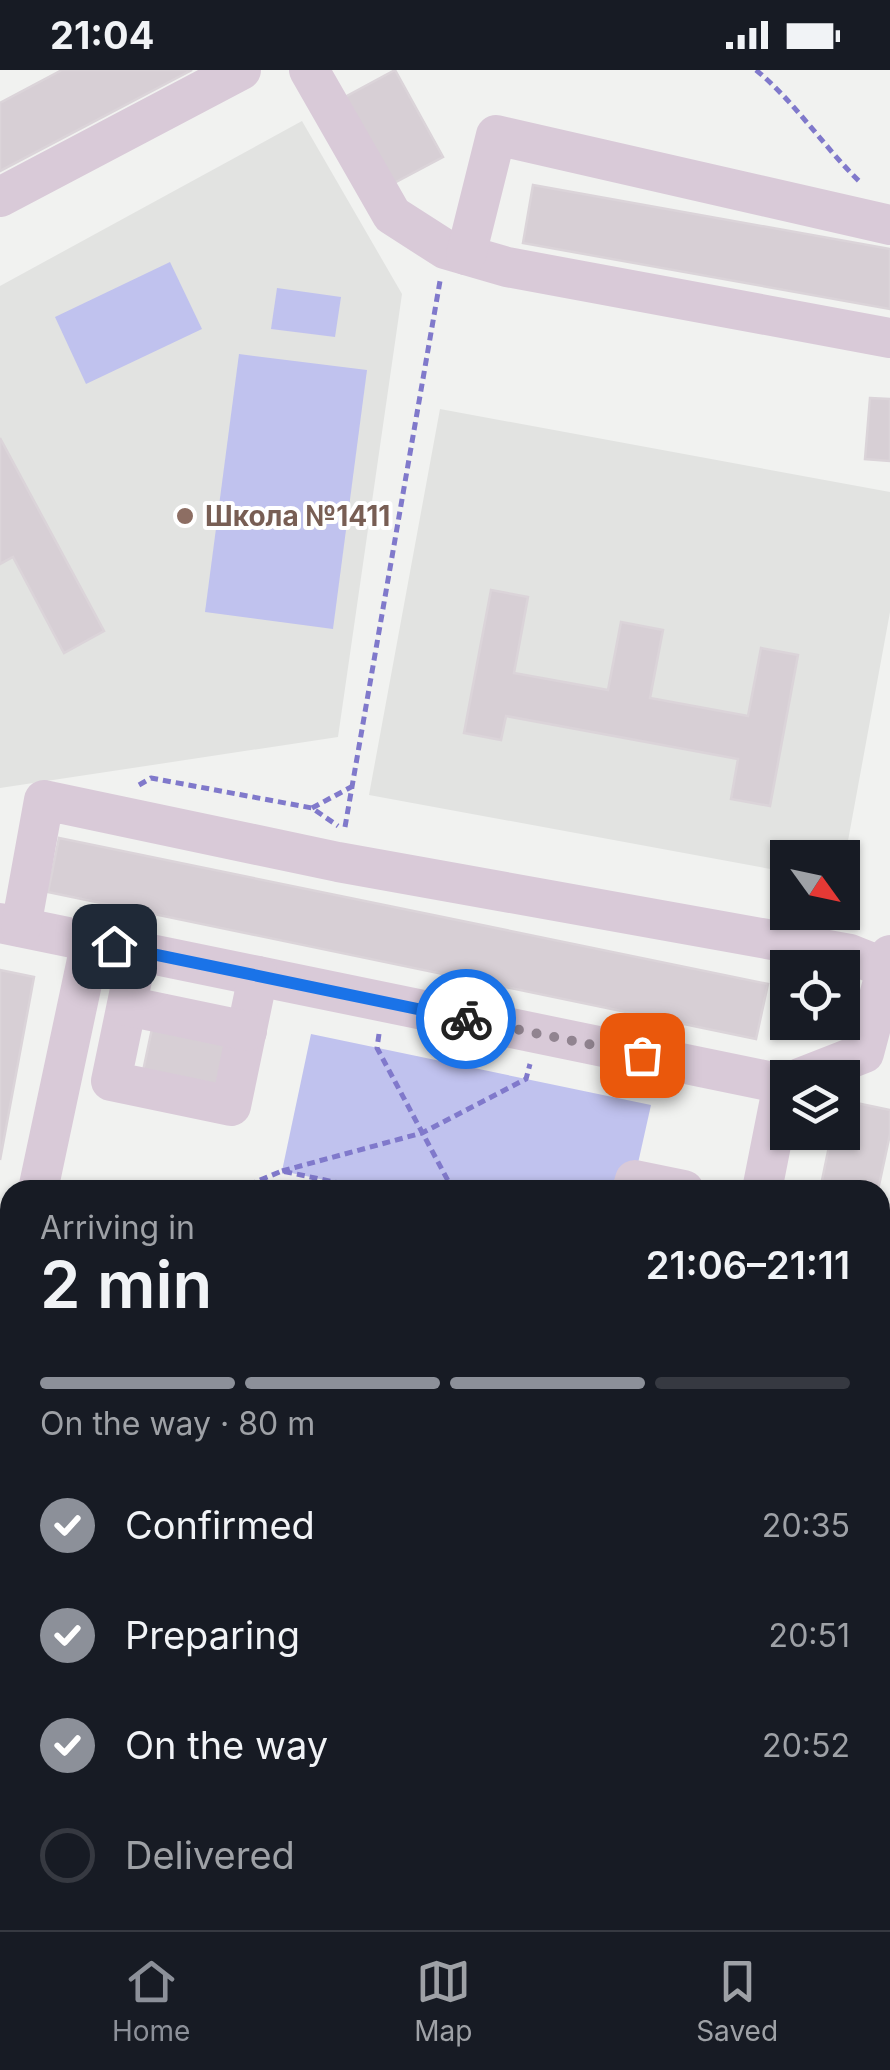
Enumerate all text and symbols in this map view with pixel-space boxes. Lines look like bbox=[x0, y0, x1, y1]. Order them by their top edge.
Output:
text: 21:04 bbox=[50, 12, 154, 58]
place label: Школа №1411 bbox=[205, 499, 390, 533]
marker: Школа №1411 bbox=[174, 505, 196, 527]
north arrow bbox=[770, 840, 860, 930]
map controls bbox=[770, 840, 860, 1150]
pin bbox=[72, 904, 157, 989]
icon: home bbox=[87, 919, 142, 974]
button: locate bbox=[770, 950, 860, 1040]
courier bbox=[416, 969, 516, 1069]
icon: bike bbox=[439, 992, 494, 1047]
pin bbox=[600, 1013, 685, 1098]
icon: bag bbox=[615, 1028, 670, 1083]
button: layers bbox=[770, 1060, 860, 1150]
text: Arriving in bbox=[40, 1208, 195, 1247]
text: 21:06–21:11 bbox=[646, 1242, 850, 1288]
text: 2 min bbox=[40, 1245, 212, 1324]
text: On the way · 80 m bbox=[40, 1404, 315, 1443]
icon: check bbox=[40, 1498, 95, 1553]
text: Confirmed bbox=[125, 1502, 315, 1548]
text: 20:35 bbox=[762, 1506, 850, 1545]
icon: check bbox=[40, 1608, 95, 1663]
text: Preparing bbox=[125, 1612, 300, 1658]
text: 20:51 bbox=[769, 1616, 850, 1655]
icon: check bbox=[40, 1718, 95, 1773]
text: On the way bbox=[125, 1722, 328, 1768]
text: 20:52 bbox=[762, 1726, 850, 1765]
text: Delivered bbox=[125, 1832, 295, 1878]
tab: Home bbox=[112, 1954, 190, 2048]
tab: Map bbox=[414, 1954, 472, 2048]
tab: Saved bbox=[696, 1954, 778, 2048]

